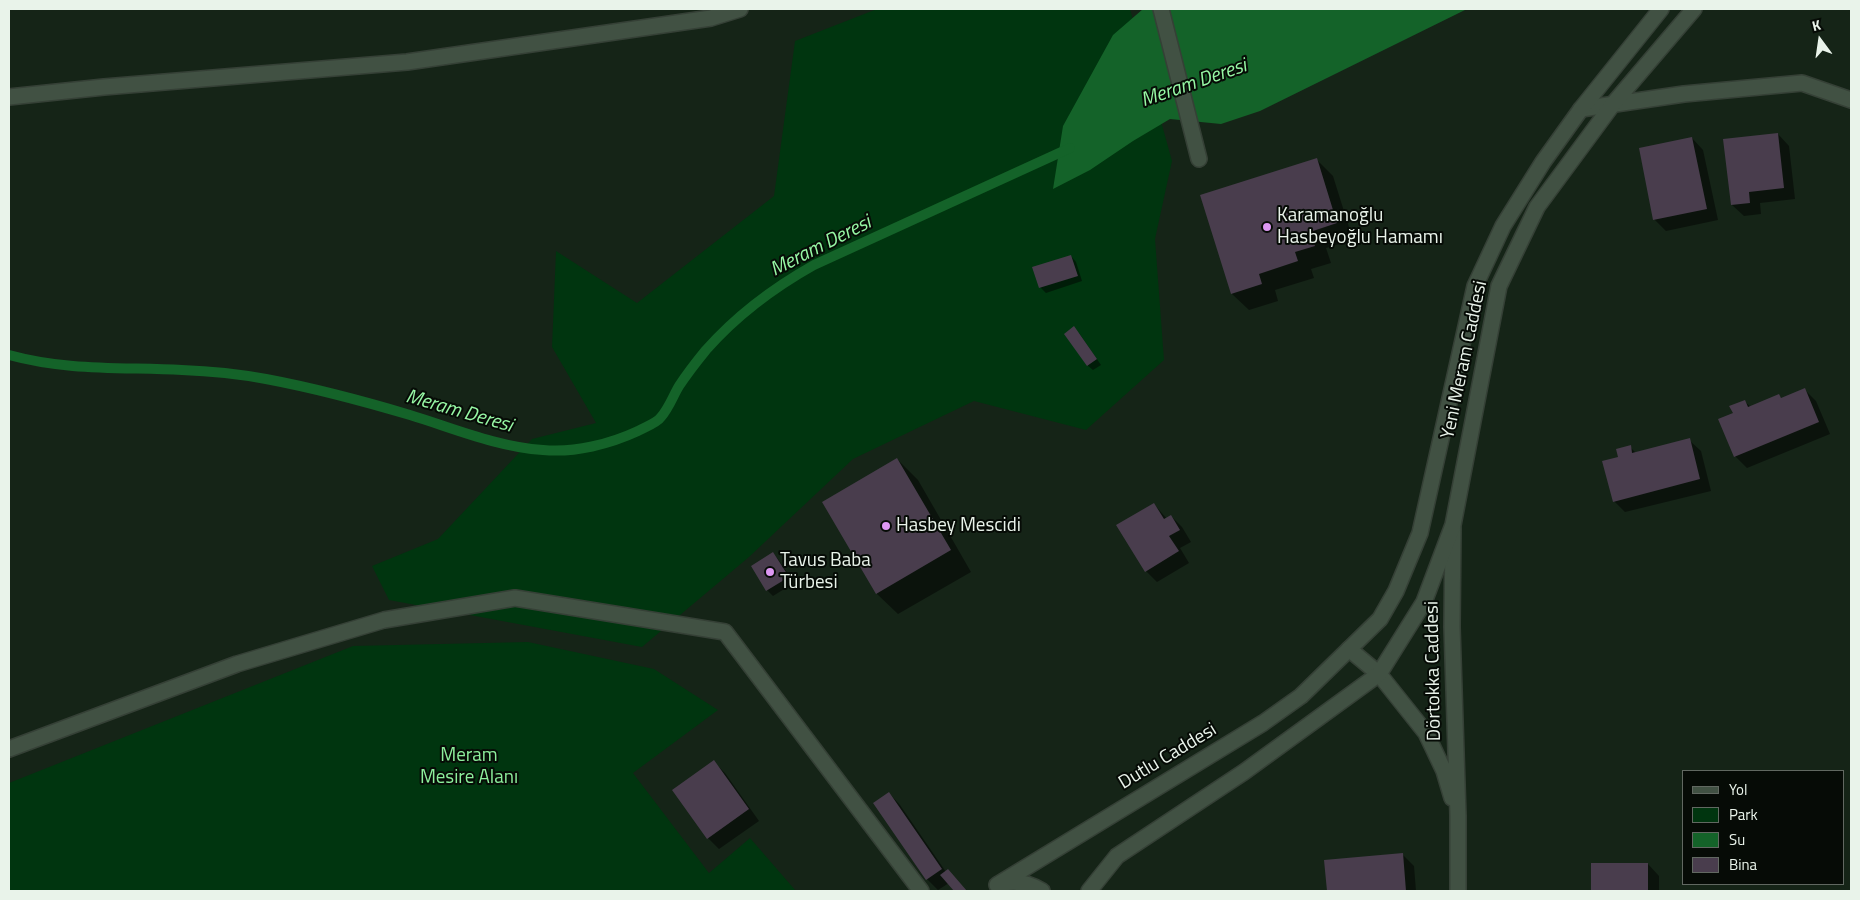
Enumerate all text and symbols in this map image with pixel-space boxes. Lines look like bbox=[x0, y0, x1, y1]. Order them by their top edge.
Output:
text: K bbox=[1810, 14, 1823, 36]
north arrow bbox=[1795, 15, 1845, 65]
water label: Meram Deresi bbox=[1138, 55, 1250, 113]
place label: Karamanoğlu Hasbeyoğlu Hamamı bbox=[1277, 205, 1443, 249]
water label: Meram Deresi bbox=[767, 211, 875, 283]
marker: Karamanoğlu Hasbeyoğlu Hamamı bbox=[1261, 221, 1273, 233]
street label: Yeni Meram Caddesi bbox=[1437, 279, 1493, 441]
water label: Meram Deresi bbox=[403, 385, 515, 439]
place label: Hasbey Mescidi bbox=[896, 515, 1021, 537]
marker: Hasbey Mescidi bbox=[880, 520, 892, 532]
place label: Tavus Baba Türbesi bbox=[780, 550, 871, 594]
marker: Tavus Baba Türbesi bbox=[764, 566, 776, 578]
street label: Dörtokka Caddesi bbox=[1421, 601, 1447, 741]
street label: Dutlu Caddesi bbox=[1115, 719, 1221, 795]
park label: Meram Mesire Alanı bbox=[420, 745, 518, 789]
legend bbox=[1682, 770, 1845, 885]
text: Yol bbox=[1729, 778, 1747, 801]
text: Park bbox=[1729, 803, 1758, 826]
text: Su bbox=[1729, 828, 1745, 851]
text: Bina bbox=[1729, 853, 1757, 876]

